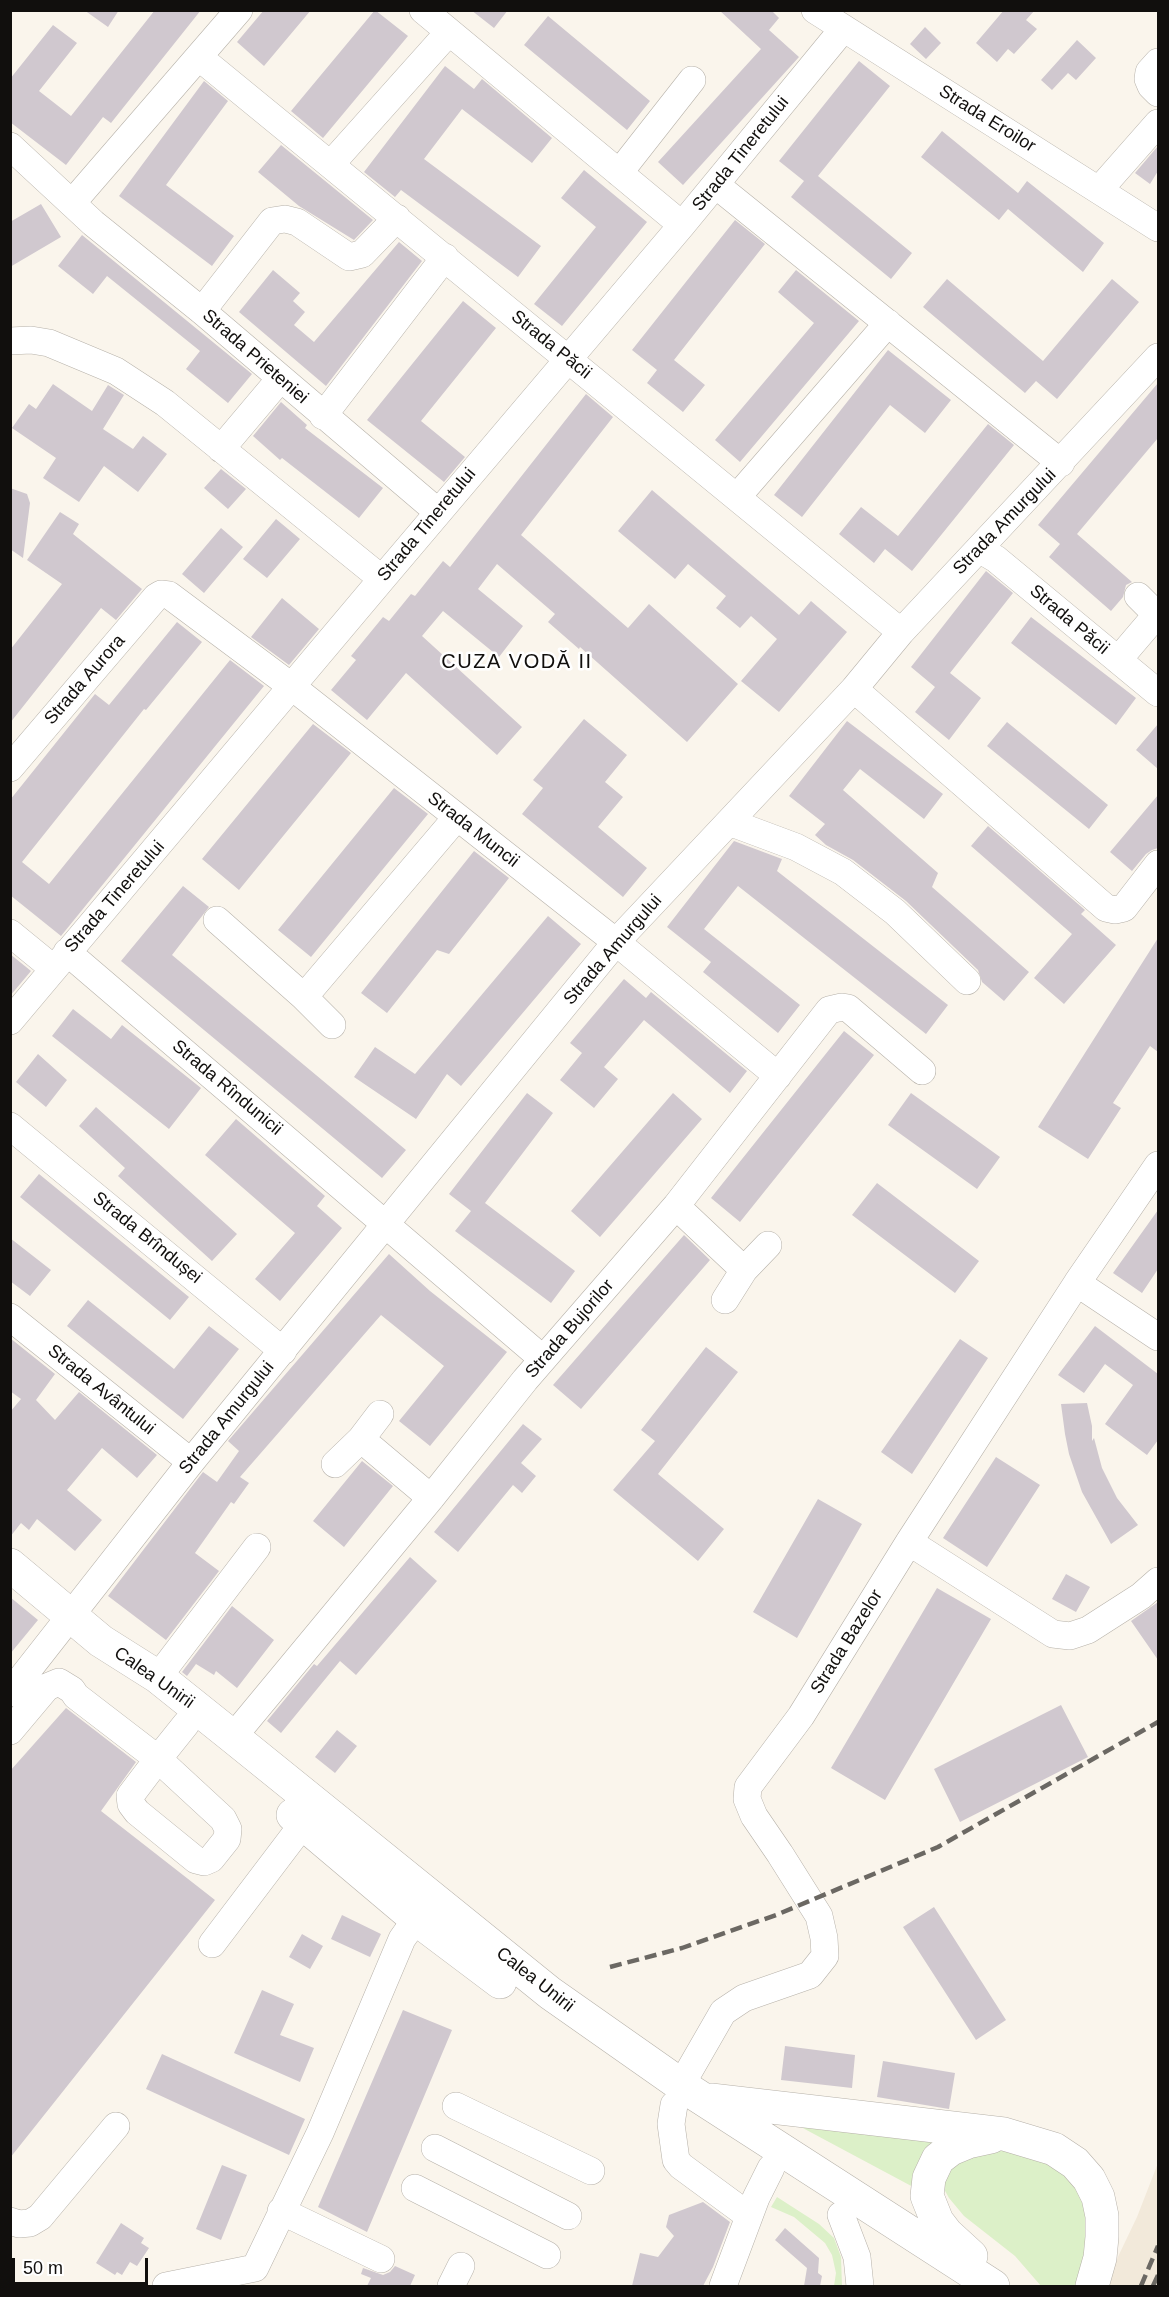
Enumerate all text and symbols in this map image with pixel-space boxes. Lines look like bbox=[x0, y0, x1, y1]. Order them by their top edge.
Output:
street label: Strada Eroilor bbox=[935, 81, 1039, 157]
street label: Strada Tineretului bbox=[688, 92, 794, 216]
street label: Strada Prieteniei bbox=[198, 305, 312, 409]
street label: Strada Păcii bbox=[506, 306, 596, 384]
street label: Strada Tineretului bbox=[373, 464, 481, 586]
street label: Strada Amurgului bbox=[949, 464, 1061, 580]
street label: Strada Păcii bbox=[1025, 581, 1113, 659]
street label: Strada Aurora bbox=[40, 631, 130, 729]
district label: CUZA VODĂ II bbox=[441, 650, 593, 674]
street label: Strada Muncii bbox=[423, 788, 523, 872]
street label: Strada Tineretului bbox=[60, 837, 170, 957]
street label: Strada Amurgului bbox=[559, 890, 667, 1010]
street label: Strada Rîndunicii bbox=[168, 1036, 286, 1140]
street label: Strada Brîndușei bbox=[88, 1187, 206, 1289]
street label: Strada Bujorilor bbox=[521, 1275, 619, 1383]
street label: Strada Avântului bbox=[43, 1340, 159, 1440]
street label: Strada Amurgului bbox=[175, 1357, 279, 1479]
street label: Strada Bazelor bbox=[806, 1586, 888, 1698]
street label: Calea Unirii bbox=[110, 1642, 198, 1714]
street label: Calea Unirii bbox=[492, 1943, 578, 2017]
scale bar bbox=[15, 2246, 152, 2284]
text: 50 m bbox=[23, 2258, 63, 2278]

